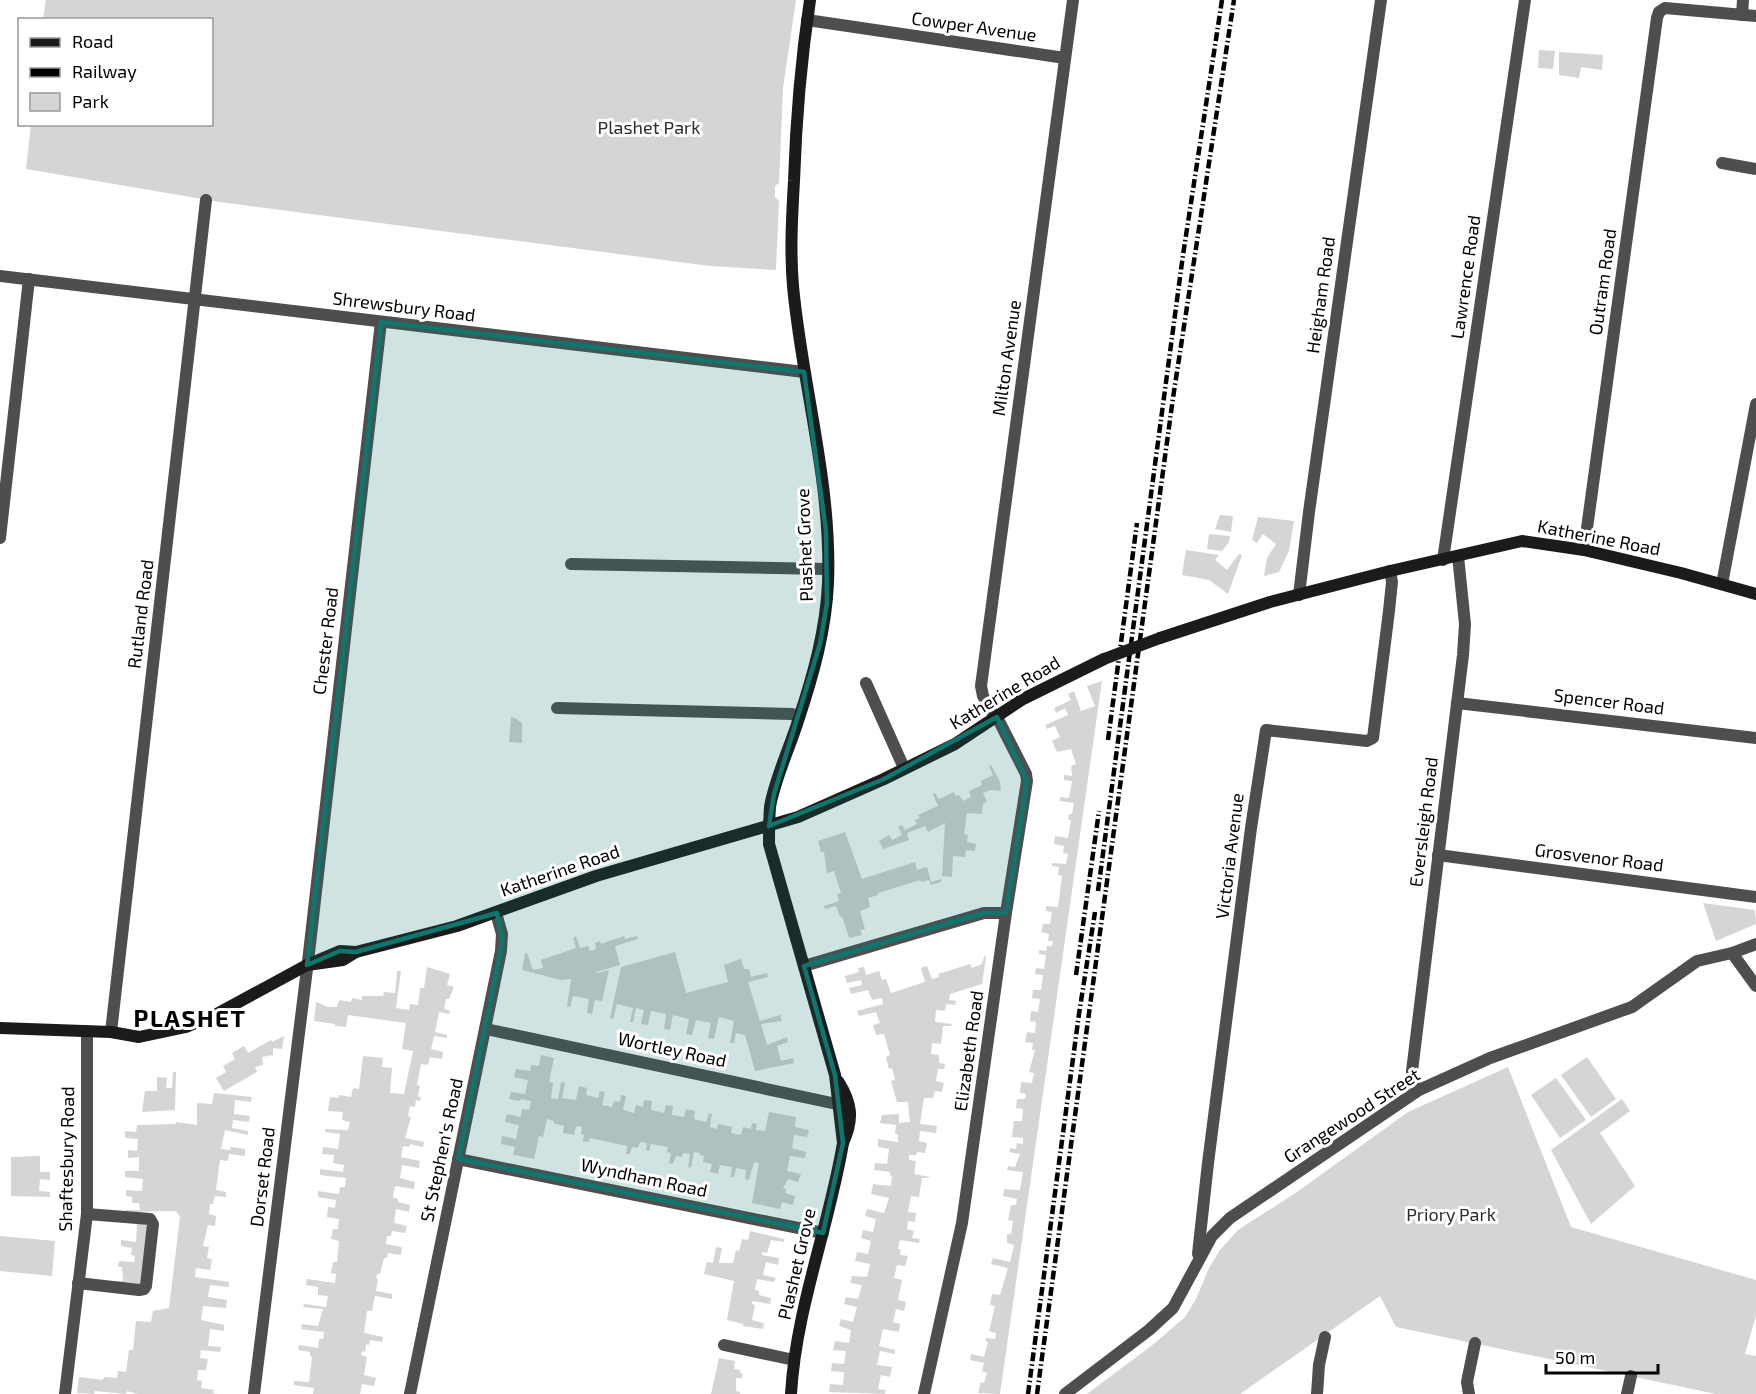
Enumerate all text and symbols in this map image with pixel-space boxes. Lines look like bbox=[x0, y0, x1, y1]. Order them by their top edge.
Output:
street label: Cowper Avenue bbox=[910, 6, 1038, 46]
legend bbox=[18, 18, 213, 126]
text: Road bbox=[72, 30, 113, 52]
text: Railway bbox=[72, 60, 137, 82]
text: Park bbox=[72, 90, 109, 112]
park label: Plashet Park bbox=[598, 116, 700, 138]
street label: Lawrence Road bbox=[1445, 214, 1485, 340]
street label: Outram Road bbox=[1584, 227, 1620, 337]
street label: Heigham Road bbox=[1301, 235, 1339, 355]
street label: Shrewsbury Road bbox=[332, 286, 477, 326]
street label: Milton Avenue bbox=[987, 298, 1025, 417]
street label: Plashet Grove bbox=[791, 488, 817, 602]
street label: Katherine Road bbox=[1536, 514, 1663, 560]
street label: Rutland Road bbox=[122, 558, 158, 670]
street label: Chester Road bbox=[307, 586, 343, 696]
street label: Katherine Road bbox=[945, 651, 1064, 734]
street label: Spencer Road bbox=[1553, 683, 1666, 719]
street label: Eversleigh Road bbox=[1404, 756, 1442, 888]
street label: Victoria Avenue bbox=[1210, 792, 1248, 920]
street label: Grosvenor Road bbox=[1533, 838, 1665, 876]
street label: Katherine Road bbox=[497, 839, 622, 901]
street label: Elizabeth Road bbox=[949, 989, 987, 1113]
district label: PLASHET bbox=[134, 1003, 246, 1032]
street label: Wortley Road bbox=[616, 1027, 729, 1071]
street label: Grangewood Street bbox=[1279, 1063, 1424, 1167]
street label: St Stephen's Road bbox=[415, 1076, 467, 1224]
street label: Shaftesbury Road bbox=[54, 1086, 78, 1232]
street label: Dorset Road bbox=[245, 1126, 279, 1228]
street label: Wyndham Road bbox=[579, 1153, 710, 1201]
park label: Priory Park bbox=[1406, 1203, 1496, 1225]
street label: Plashet Grove bbox=[773, 1206, 820, 1322]
scale bar bbox=[1546, 1337, 1658, 1375]
text: 50 m bbox=[1555, 1346, 1595, 1368]

